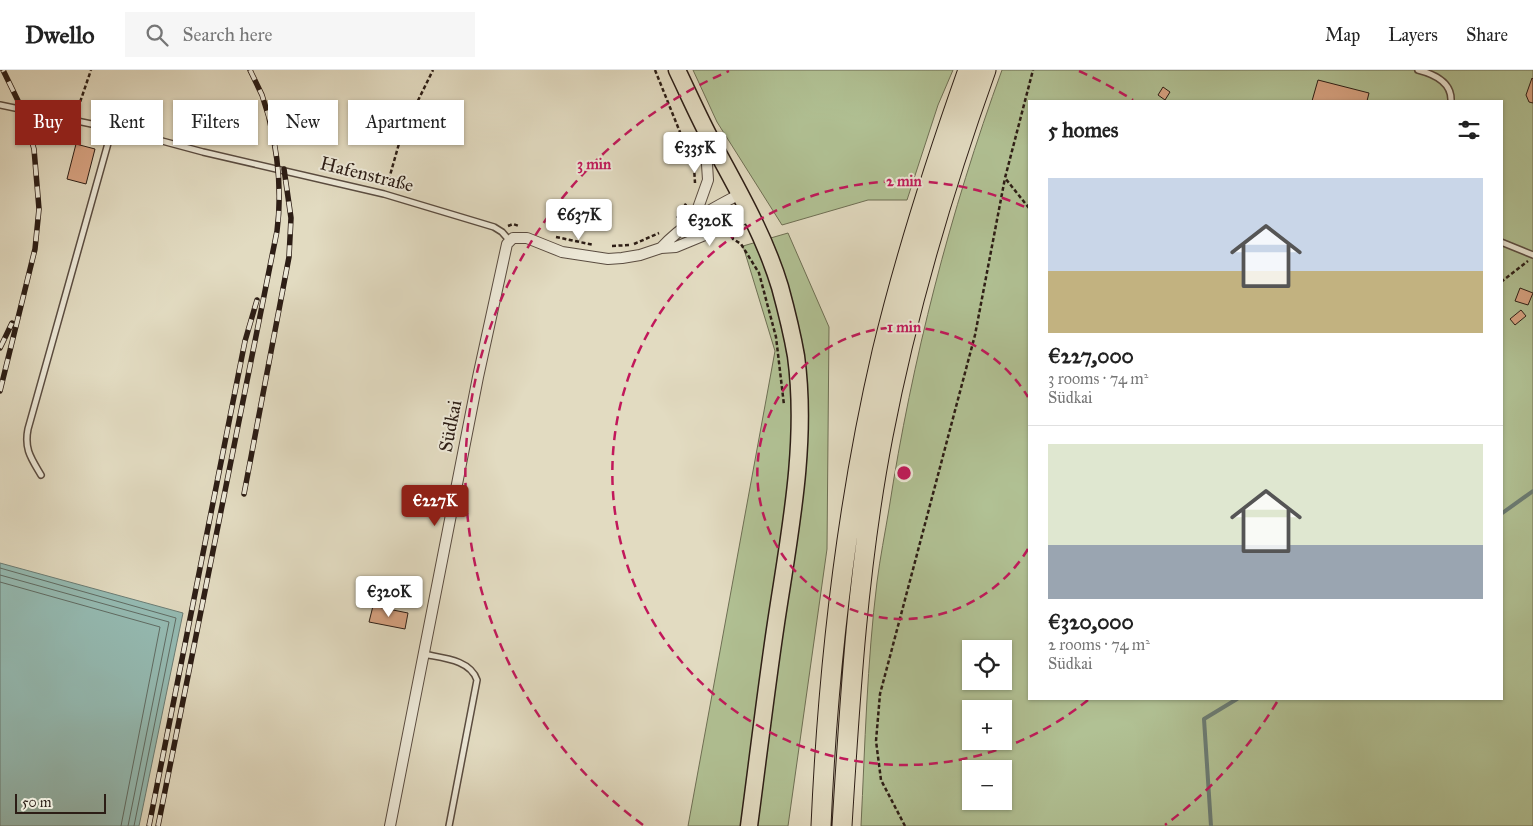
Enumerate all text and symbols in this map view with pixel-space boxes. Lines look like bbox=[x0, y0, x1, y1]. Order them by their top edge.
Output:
search box bbox=[125, 12, 475, 57]
text: Dwello bbox=[25, 20, 95, 50]
icon: search bbox=[143, 21, 171, 49]
text: Search here bbox=[183, 23, 273, 46]
text: Map bbox=[1325, 24, 1360, 46]
text: Layers bbox=[1388, 24, 1438, 46]
text: Share bbox=[1466, 24, 1508, 46]
chip: Buy bbox=[15, 100, 81, 145]
chip: Rent bbox=[91, 100, 163, 145]
chip: Filters bbox=[173, 100, 258, 145]
chip: New bbox=[268, 100, 338, 145]
chip: Apartment bbox=[348, 100, 464, 145]
icon: filters bbox=[1455, 116, 1483, 144]
text: 5 homes bbox=[1048, 117, 1119, 143]
pin: €335K bbox=[660, 132, 730, 174]
text: €335K bbox=[674, 138, 716, 157]
street label: Hafenstraße bbox=[318, 151, 416, 197]
text: 3 min bbox=[577, 155, 612, 174]
text: 2 min bbox=[886, 172, 923, 190]
pin: €637K bbox=[544, 198, 614, 241]
pin: €320K bbox=[675, 204, 745, 247]
text: €637K bbox=[557, 205, 601, 224]
text: €320K bbox=[688, 211, 732, 230]
icon: home bbox=[1221, 211, 1311, 301]
text: 1 min bbox=[887, 318, 922, 336]
text: €227,000 bbox=[1048, 343, 1134, 369]
text: 3 rooms · 74 m² bbox=[1048, 369, 1148, 388]
text: Südkai bbox=[1048, 388, 1092, 407]
street label: Südkai bbox=[434, 398, 466, 454]
centre of rings bbox=[895, 464, 913, 482]
icon: home bbox=[1221, 476, 1311, 566]
pin: €227K bbox=[400, 484, 470, 527]
text: €227K bbox=[413, 491, 457, 510]
pin: €320K bbox=[354, 576, 424, 618]
text: €320K bbox=[367, 582, 411, 601]
text: €320,000 bbox=[1048, 609, 1134, 635]
text: 2 rooms · 74 m² bbox=[1048, 635, 1150, 654]
map controls bbox=[962, 640, 1012, 810]
button: locate bbox=[962, 640, 1012, 690]
text: Südkai bbox=[1048, 654, 1092, 673]
button: + bbox=[962, 700, 1012, 750]
button: − bbox=[962, 760, 1012, 810]
scale bar bbox=[15, 791, 106, 814]
text: 50 m bbox=[22, 794, 51, 811]

